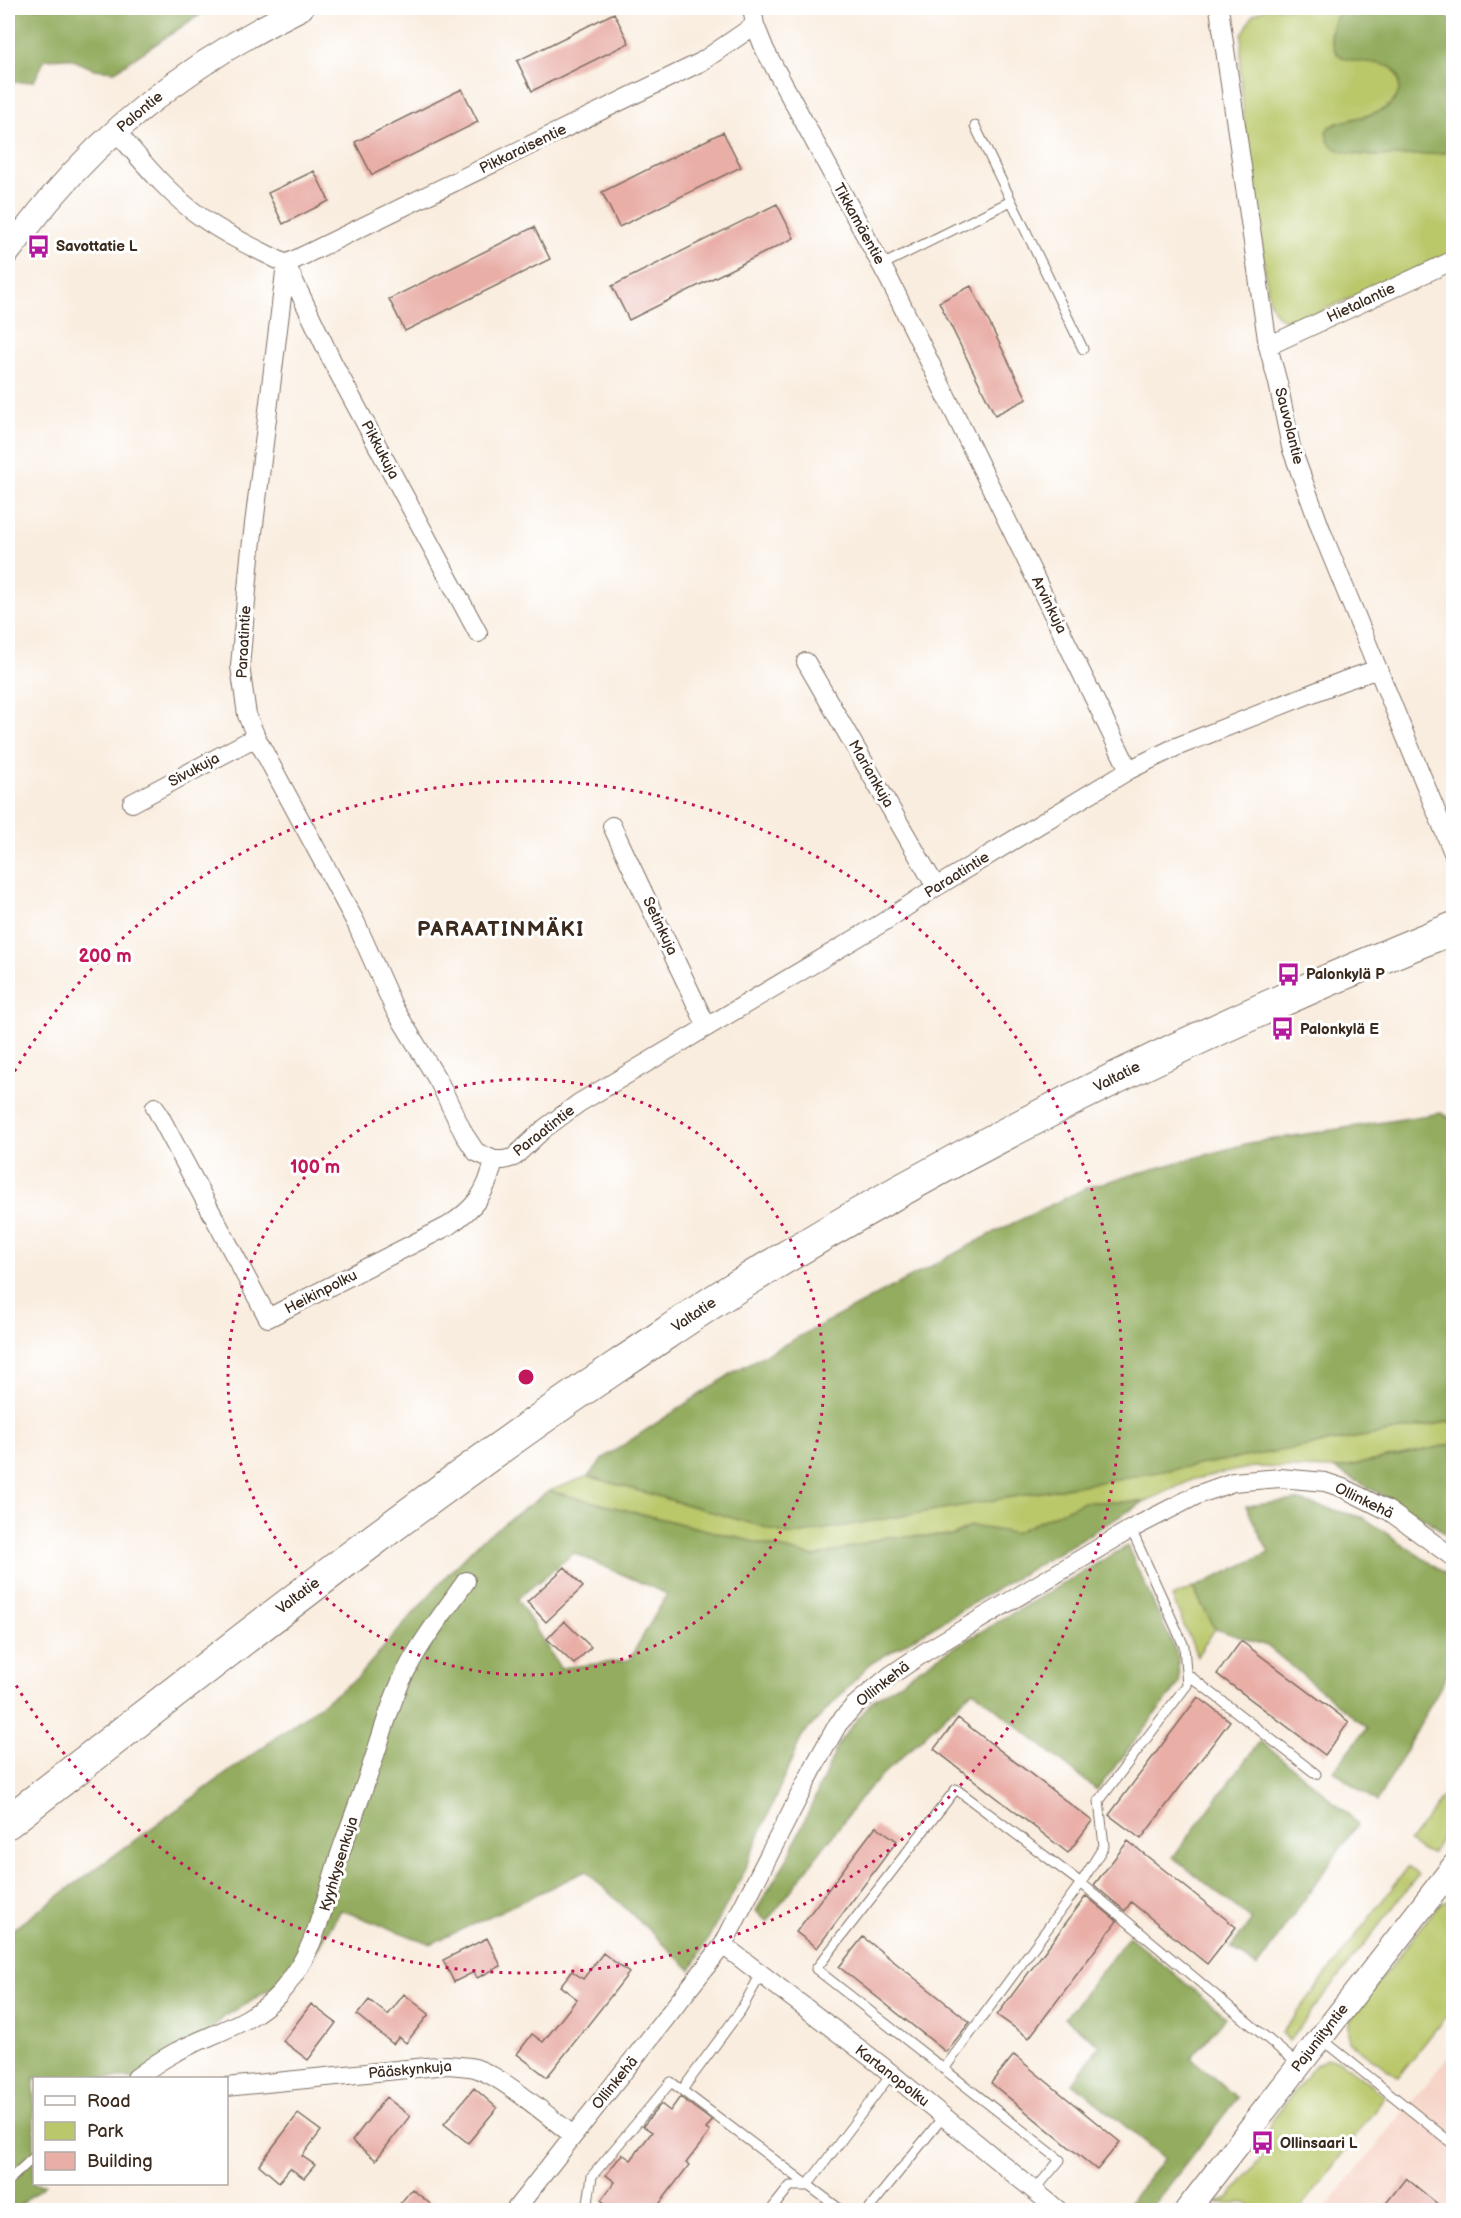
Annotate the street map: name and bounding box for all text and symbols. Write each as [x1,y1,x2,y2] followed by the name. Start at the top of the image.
[113,87,167,137] street label: Palontie
[476,120,570,178] street label: Pikkaraisentie
[829,180,889,268] street label: Tikkamäentie
[25,233,51,259] bus stop icon: Savottatie L
[56,237,138,256] place label: Savottatie L
[1324,279,1398,327] street label: Hietalantie
[1270,386,1308,467] street label: Sauvolantie
[357,417,403,483] street label: Pikkukuja
[1027,573,1071,637] street label: Arvinkuja
[233,605,255,679] street label: Paraatintie
[844,737,898,811] street label: Mariankuja
[165,749,223,791] street label: Sivukuja
[921,848,993,902] street label: Paraatintie
[638,894,682,958] street label: Setinkuja
[417,916,585,942] district label: PARAATINMÄKI
[78,946,132,967] text: 200 m
[1275,961,1301,987] bus stop icon: Palonkylä P
[1306,965,1385,984] place label: Palonkylä P
[1269,1016,1295,1042] bus stop icon: Palonkylä E
[1300,1020,1379,1039] place label: Palonkylä E
[1091,1057,1143,1097] street label: Valtatie
[509,1101,579,1161] street label: Paraatintie
[290,1157,340,1178] text: 100 m
[282,1266,360,1318] street label: Heikinpolku
[668,1293,720,1337] street label: Valtatie
[516,1367,536,1387] centre of rings
[1332,1479,1396,1523] street label: Ollinkehä
[272,1573,324,1619] street label: Valtatie
[852,1657,914,1711] street label: Ollinkehä
[316,1814,362,1914] street label: Kyyhkysenkuja
[1287,2000,1353,2076] street label: Pajuniityntie
[851,2041,933,2111] street label: Kartanopolku
[588,2053,642,2113] street label: Ollinkehä
[367,2057,453,2083] street label: Pääskynkuja
[33,2077,228,2185] legend
[87,2091,131,2112] text: Road
[87,2121,123,2142] text: Park
[1249,2130,1275,2156] bus stop icon: Ollinsaari L
[1280,2134,1358,2153] place label: Ollinsaari L
[87,2151,153,2172] text: Building

